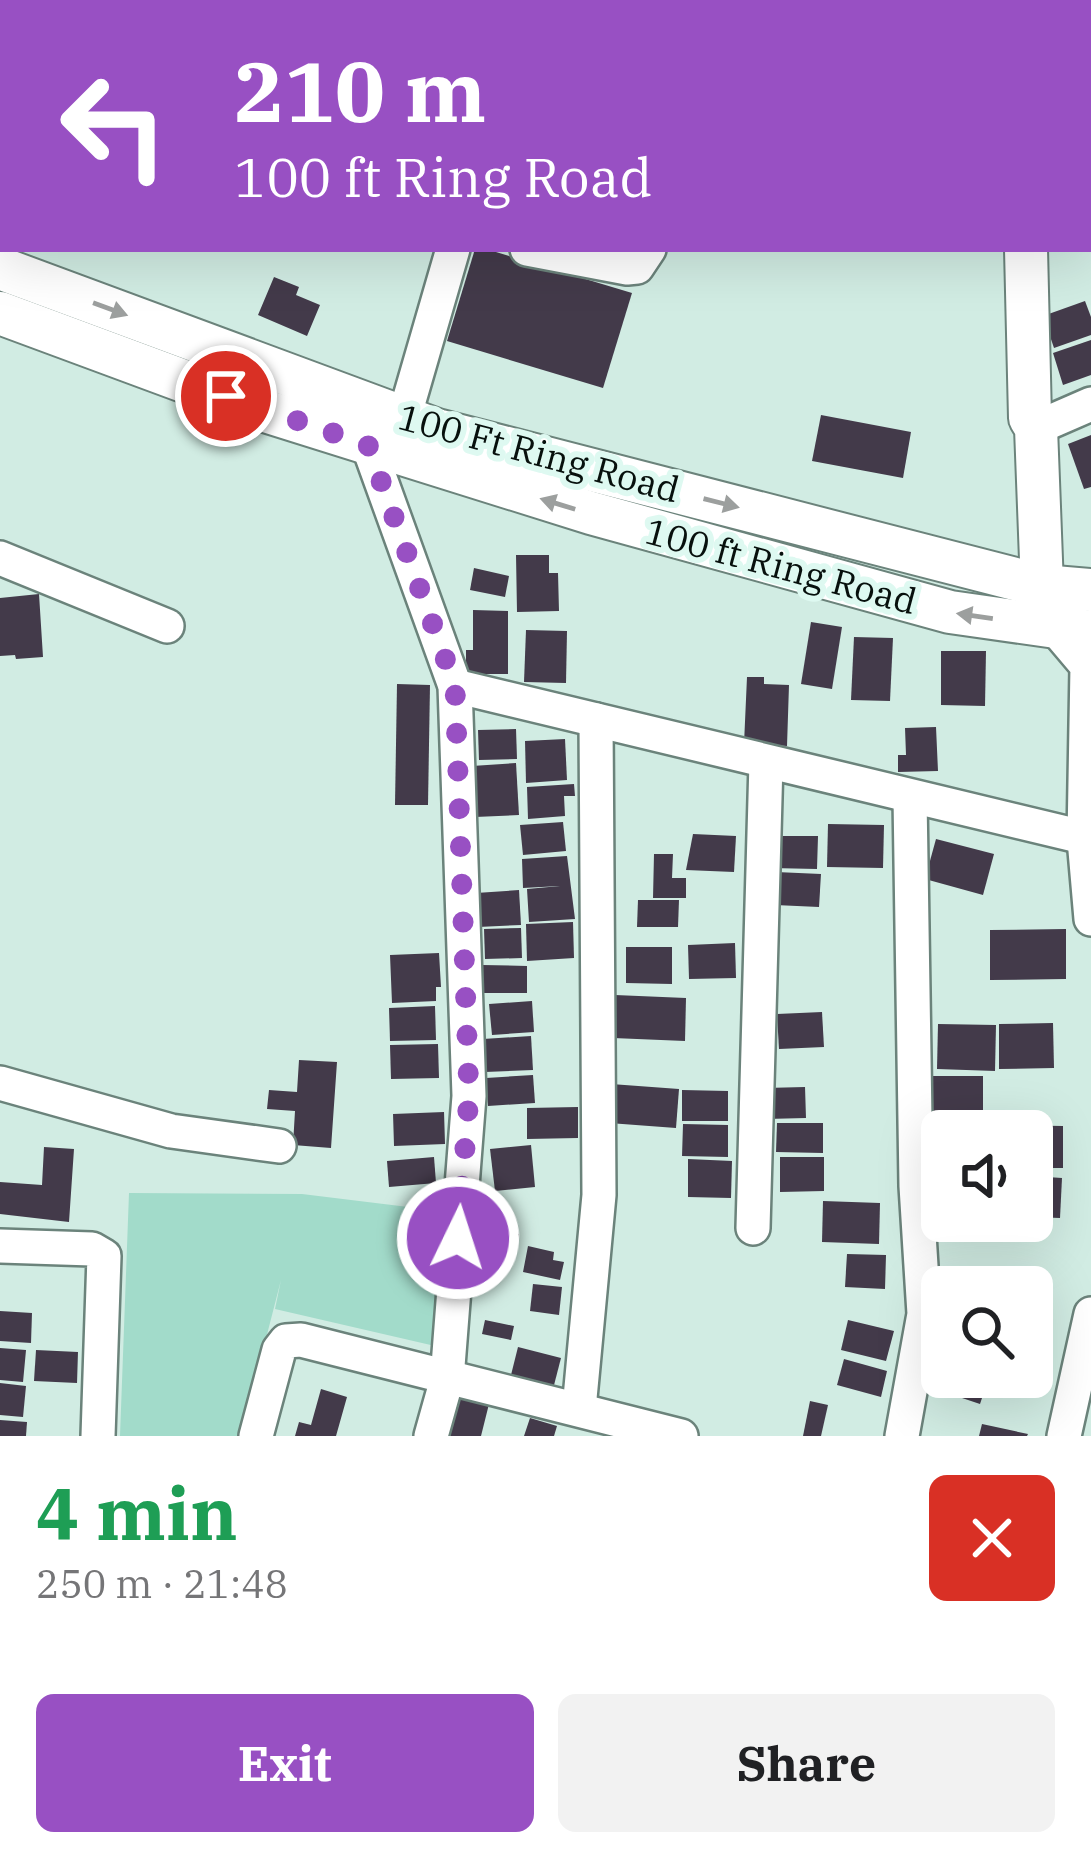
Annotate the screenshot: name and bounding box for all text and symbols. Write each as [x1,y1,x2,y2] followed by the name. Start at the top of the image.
[234,36,486,145] text: 210 m
[36,48,192,204] icon: left
[234,142,652,212] text: 100 ft Ring Road
[92,300,128,319] one-way arrow
[175,345,277,447] pin
[193,363,259,429] icon: arrive
[394,392,685,513] street label: 100 Ft Ring Road
[539,494,576,512] one-way arrow
[702,494,739,513] one-way arrow
[640,507,922,624] street label: 100 ft Ring Road
[956,606,993,625] one-way arrow
[921,1110,1053,1398] map controls
[921,1110,1053,1242] button: sound
[395,1175,521,1301] position arrow
[921,1266,1053,1398] button: search
[36,1466,238,1560] text: 4 min
[929,1475,1055,1601] button: close
[36,1558,288,1609] text: 250 m · 21:48
[36,1694,534,1832] button: Exit
[558,1694,1055,1832] button: Share

